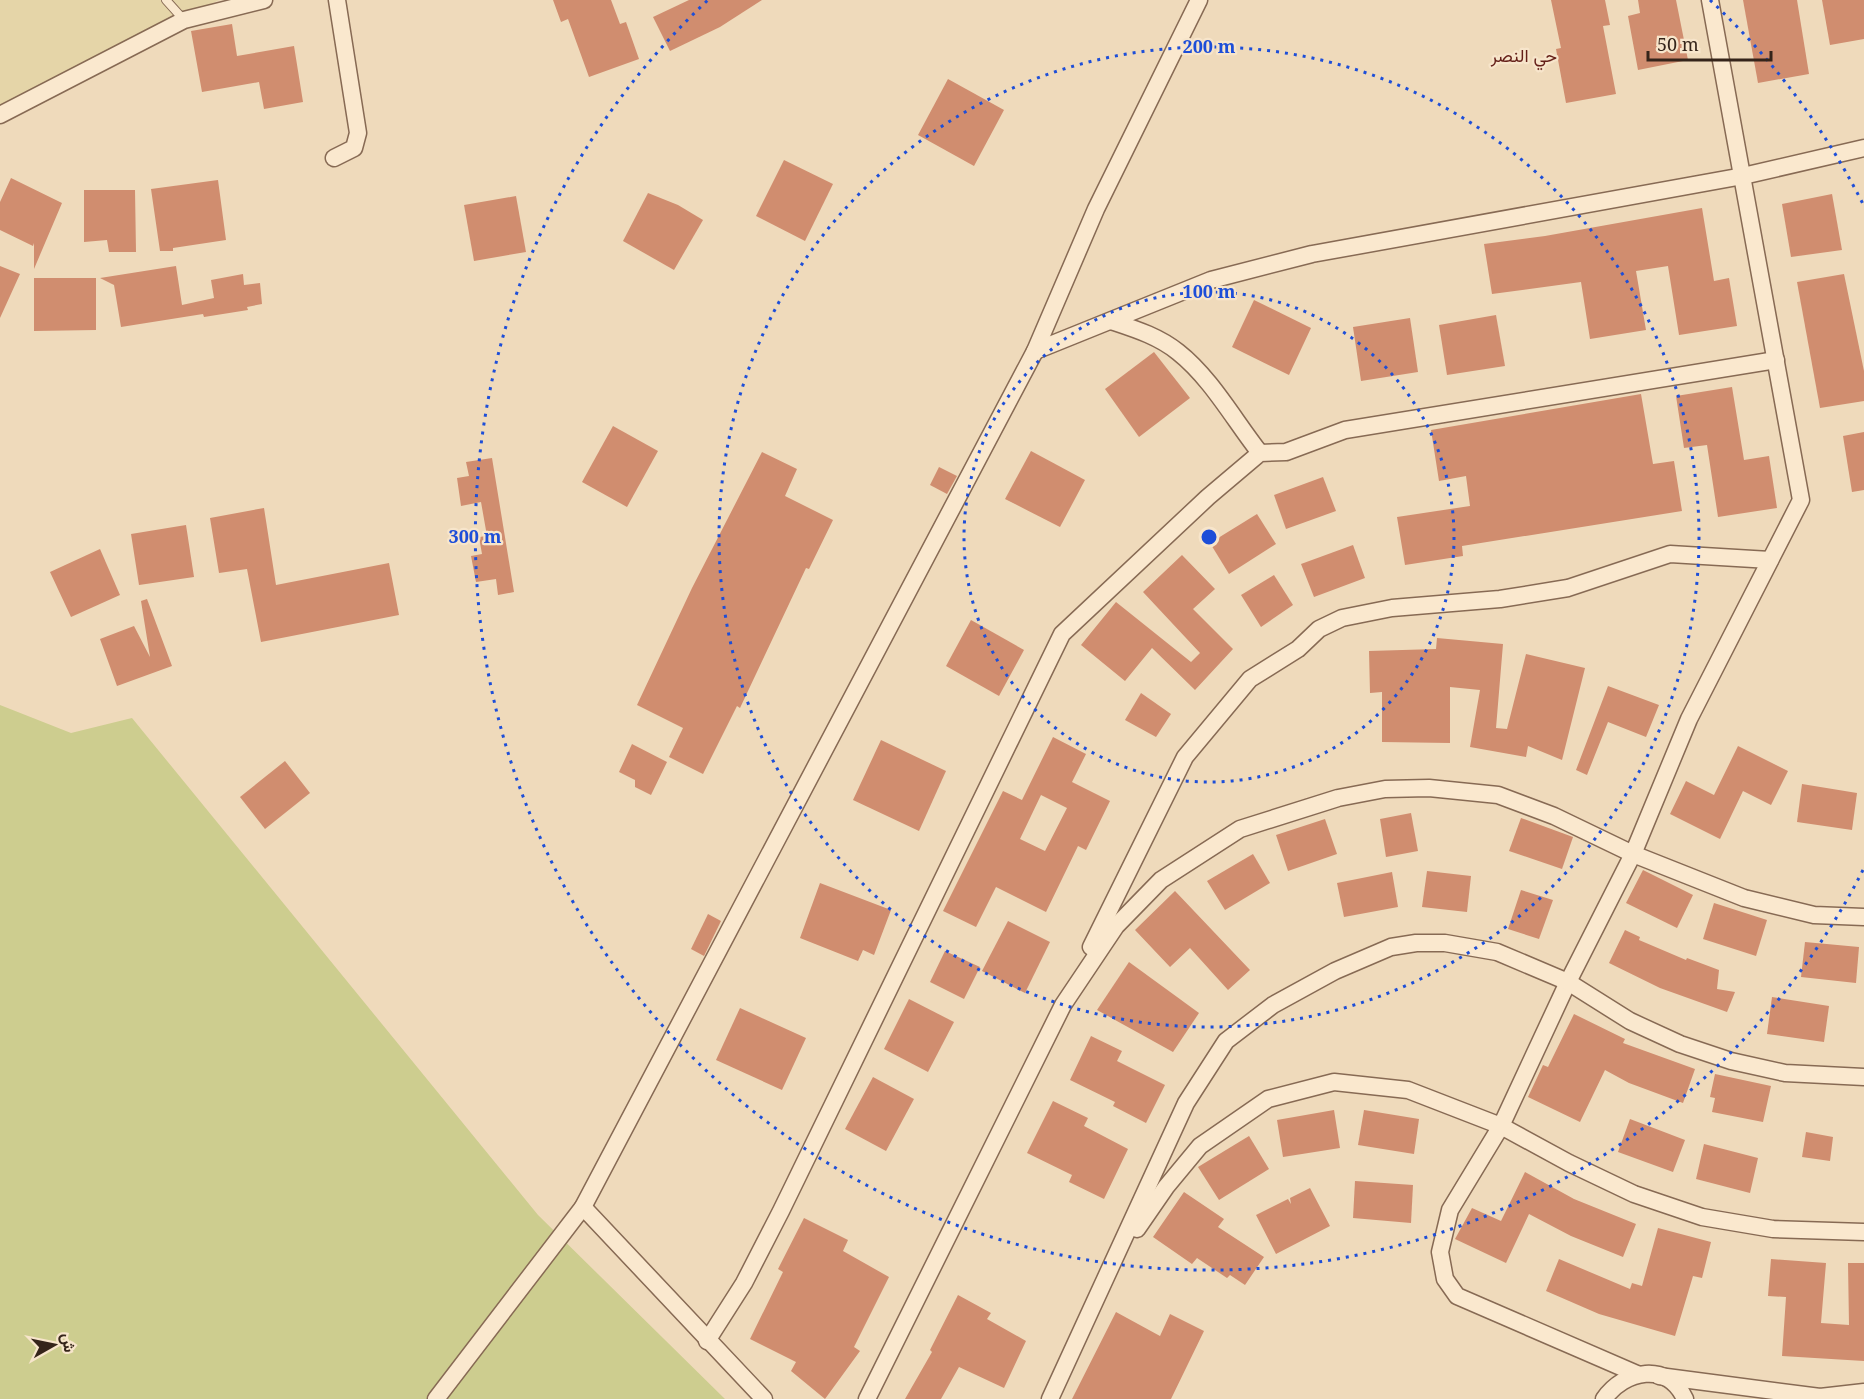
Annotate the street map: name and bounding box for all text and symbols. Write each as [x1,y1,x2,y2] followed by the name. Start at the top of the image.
[1648,24,1771,62] scale bar
[1657,32,1699,56] text: 50 m
[1183,34,1236,58] text: 200 m
[1490,43,1557,71] district label: حي النصر
[1183,279,1236,303] text: 100 m
[449,524,502,548] text: 300 m
[1199,527,1219,547] centre of rings
[24,1315,84,1375] north arrow
[56,1331,81,1354] text: ش

